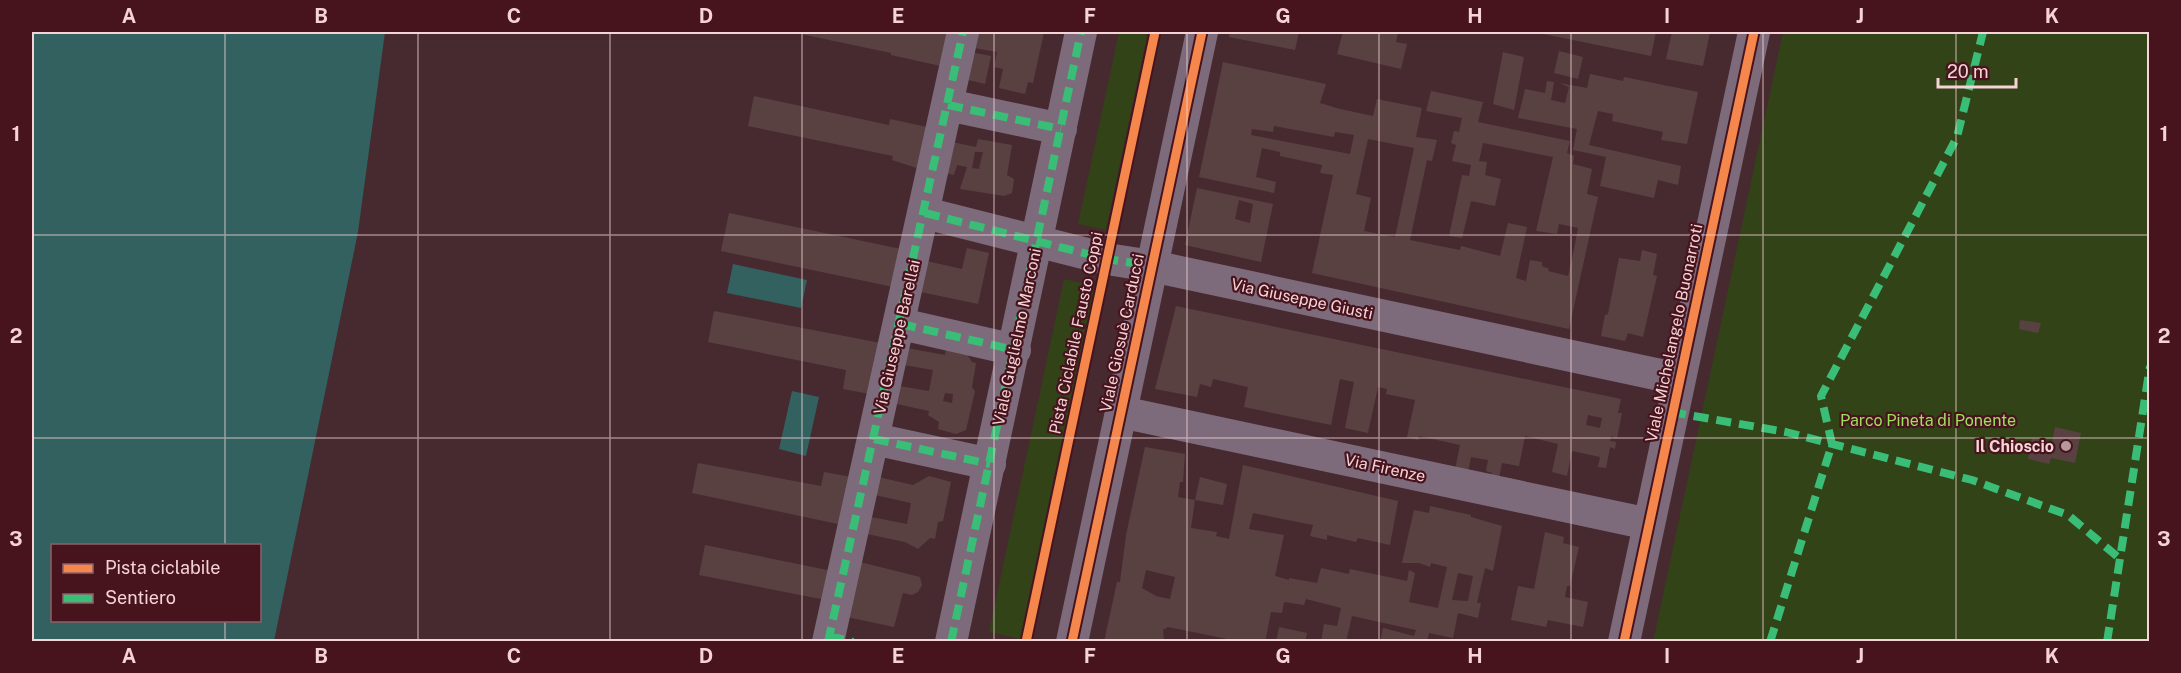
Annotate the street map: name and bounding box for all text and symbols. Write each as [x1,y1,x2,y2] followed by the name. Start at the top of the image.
[122,4,136,28] text: A
[314,4,328,28] text: B
[507,4,521,28] text: C
[699,4,713,28] text: D
[892,4,904,28] text: E
[1084,4,1096,28] text: F
[1275,4,1291,28] text: G
[1467,4,1483,28] text: H
[1664,4,1670,28] text: I
[1856,4,1864,28] text: J
[2045,4,2059,28] text: K
[1938,51,2016,89] scale bar
[1947,61,1989,82] text: 20 m
[12,122,20,146] text: 1
[2160,122,2168,146] text: 1
[1642,222,1706,444] street label: Viale Michelangelo Buonarroti
[1045,230,1107,436] street label: Pista Ciclabile Fausto Coppi
[989,246,1045,428] street label: Viale Guglielmo Marconi
[1096,252,1148,414] street label: Viale Giosuè Carducci
[870,258,924,416] street label: Via Giuseppe Barellai
[1229,275,1375,323] street label: Via Giuseppe Giusti
[10,324,22,348] text: 2
[2158,324,2170,348] text: 2
[1840,411,2016,430] park label: Parco Pineta di Ponente
[1975,437,2054,456] place label: Il Chioscio
[2059,439,2073,453] marker: Il Chioscio
[1343,450,1427,486] street label: Via Firenze
[9,527,23,551] text: 3
[2157,527,2171,551] text: 3
[51,544,261,622] legend
[105,557,220,578] text: Pista ciclabile
[105,587,176,608] text: Sentiero
[122,644,136,668] text: A
[314,644,328,668] text: B
[507,644,521,668] text: C
[699,644,713,668] text: D
[892,644,904,668] text: E
[1084,644,1096,668] text: F
[1275,644,1291,668] text: G
[1467,644,1483,668] text: H
[1664,644,1670,668] text: I
[1856,644,1864,668] text: J
[2045,644,2059,668] text: K

